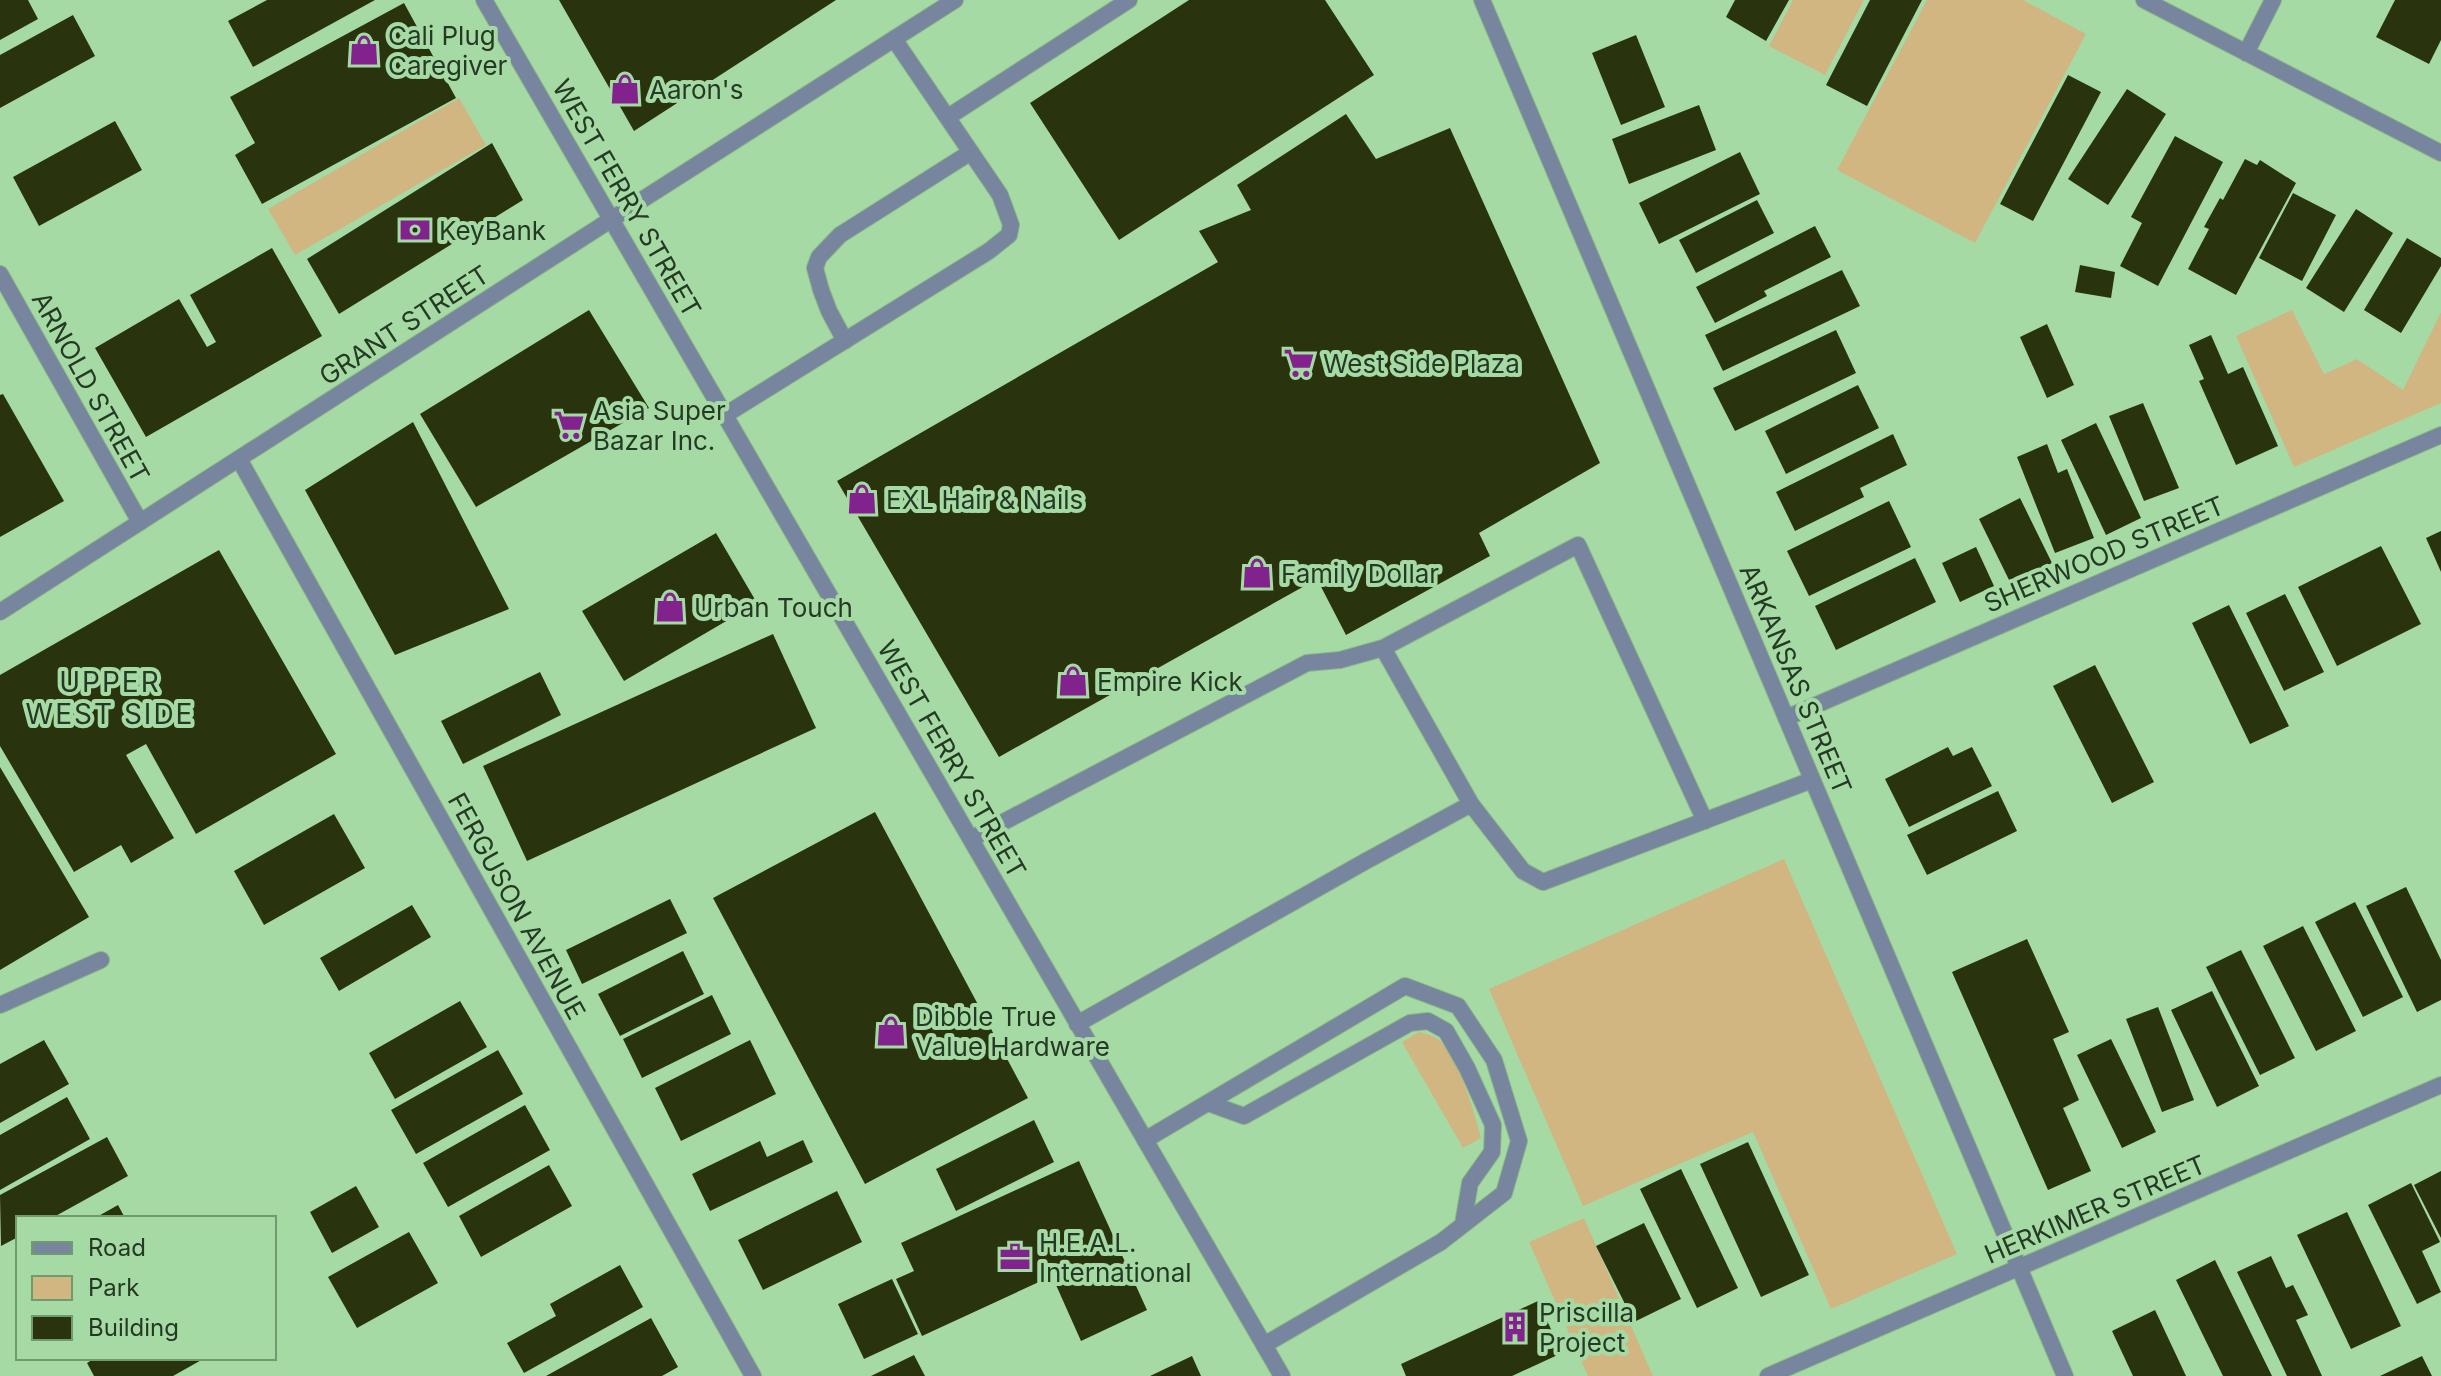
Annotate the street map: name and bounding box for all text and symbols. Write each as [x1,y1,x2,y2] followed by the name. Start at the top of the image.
[388,20,508,81] place label: Cali Plug Caregiver
[347,33,381,67] shop icon: Cali Plug Caregiver
[608,72,642,106] shop icon: Aaron's
[546,74,708,322] street label: WEST FERRY STREET
[649,74,743,105] place label: Aaron's
[398,213,432,247] bank icon: KeyBank
[439,215,546,246] place label: KeyBank
[313,259,495,391] street label: GRANT STREET
[26,286,156,488] street label: ARNOLD STREET
[1282,346,1316,380] supermarket icon: West Side Plaza
[1323,348,1520,379] place label: West Side Plaza
[593,395,726,456] place label: Asia Super Bazar Inc.
[552,408,586,442] supermarket icon: Asia Super Bazar Inc.
[845,482,879,516] shop icon: EXL Hair & Nails
[886,484,1083,515] place label: EXL Hair & Nails
[1979,489,2229,619] street label: SHERWOOD STREET
[1240,556,1274,590] shop icon: Family Dollar
[1281,558,1439,589] place label: Family Dollar
[1734,559,1858,799] street label: ARKANSAS STREET
[653,590,687,624] shop icon: Urban Touch
[694,592,853,623] place label: Urban Touch
[871,635,1033,883] street label: WEST FERRY STREET
[1056,664,1090,698] shop icon: Empire Kick
[26,665,194,731] district label: UPPER WEST SIDE
[1097,666,1243,697] place label: Empire Kick
[442,787,592,1025] street label: FERGUSON AVENUE
[915,1001,1110,1062] place label: Dibble True Value Hardware
[874,1014,908,1048] shop icon: Dibble True Value Hardware
[1980,1148,2210,1270] street label: HERKIMER STREET
[16,1216,276,1360] legend
[1039,1227,1192,1288] place label: H.E.A.L. International
[88,1233,146,1262] text: Road
[998,1240,1032,1274] office icon: H.E.A.L. International
[88,1273,139,1302] text: Park
[1539,1297,1634,1358] place label: Priscilla Project
[1498,1310,1532,1344] building icon: Priscilla Project
[88,1313,179,1342] text: Building

